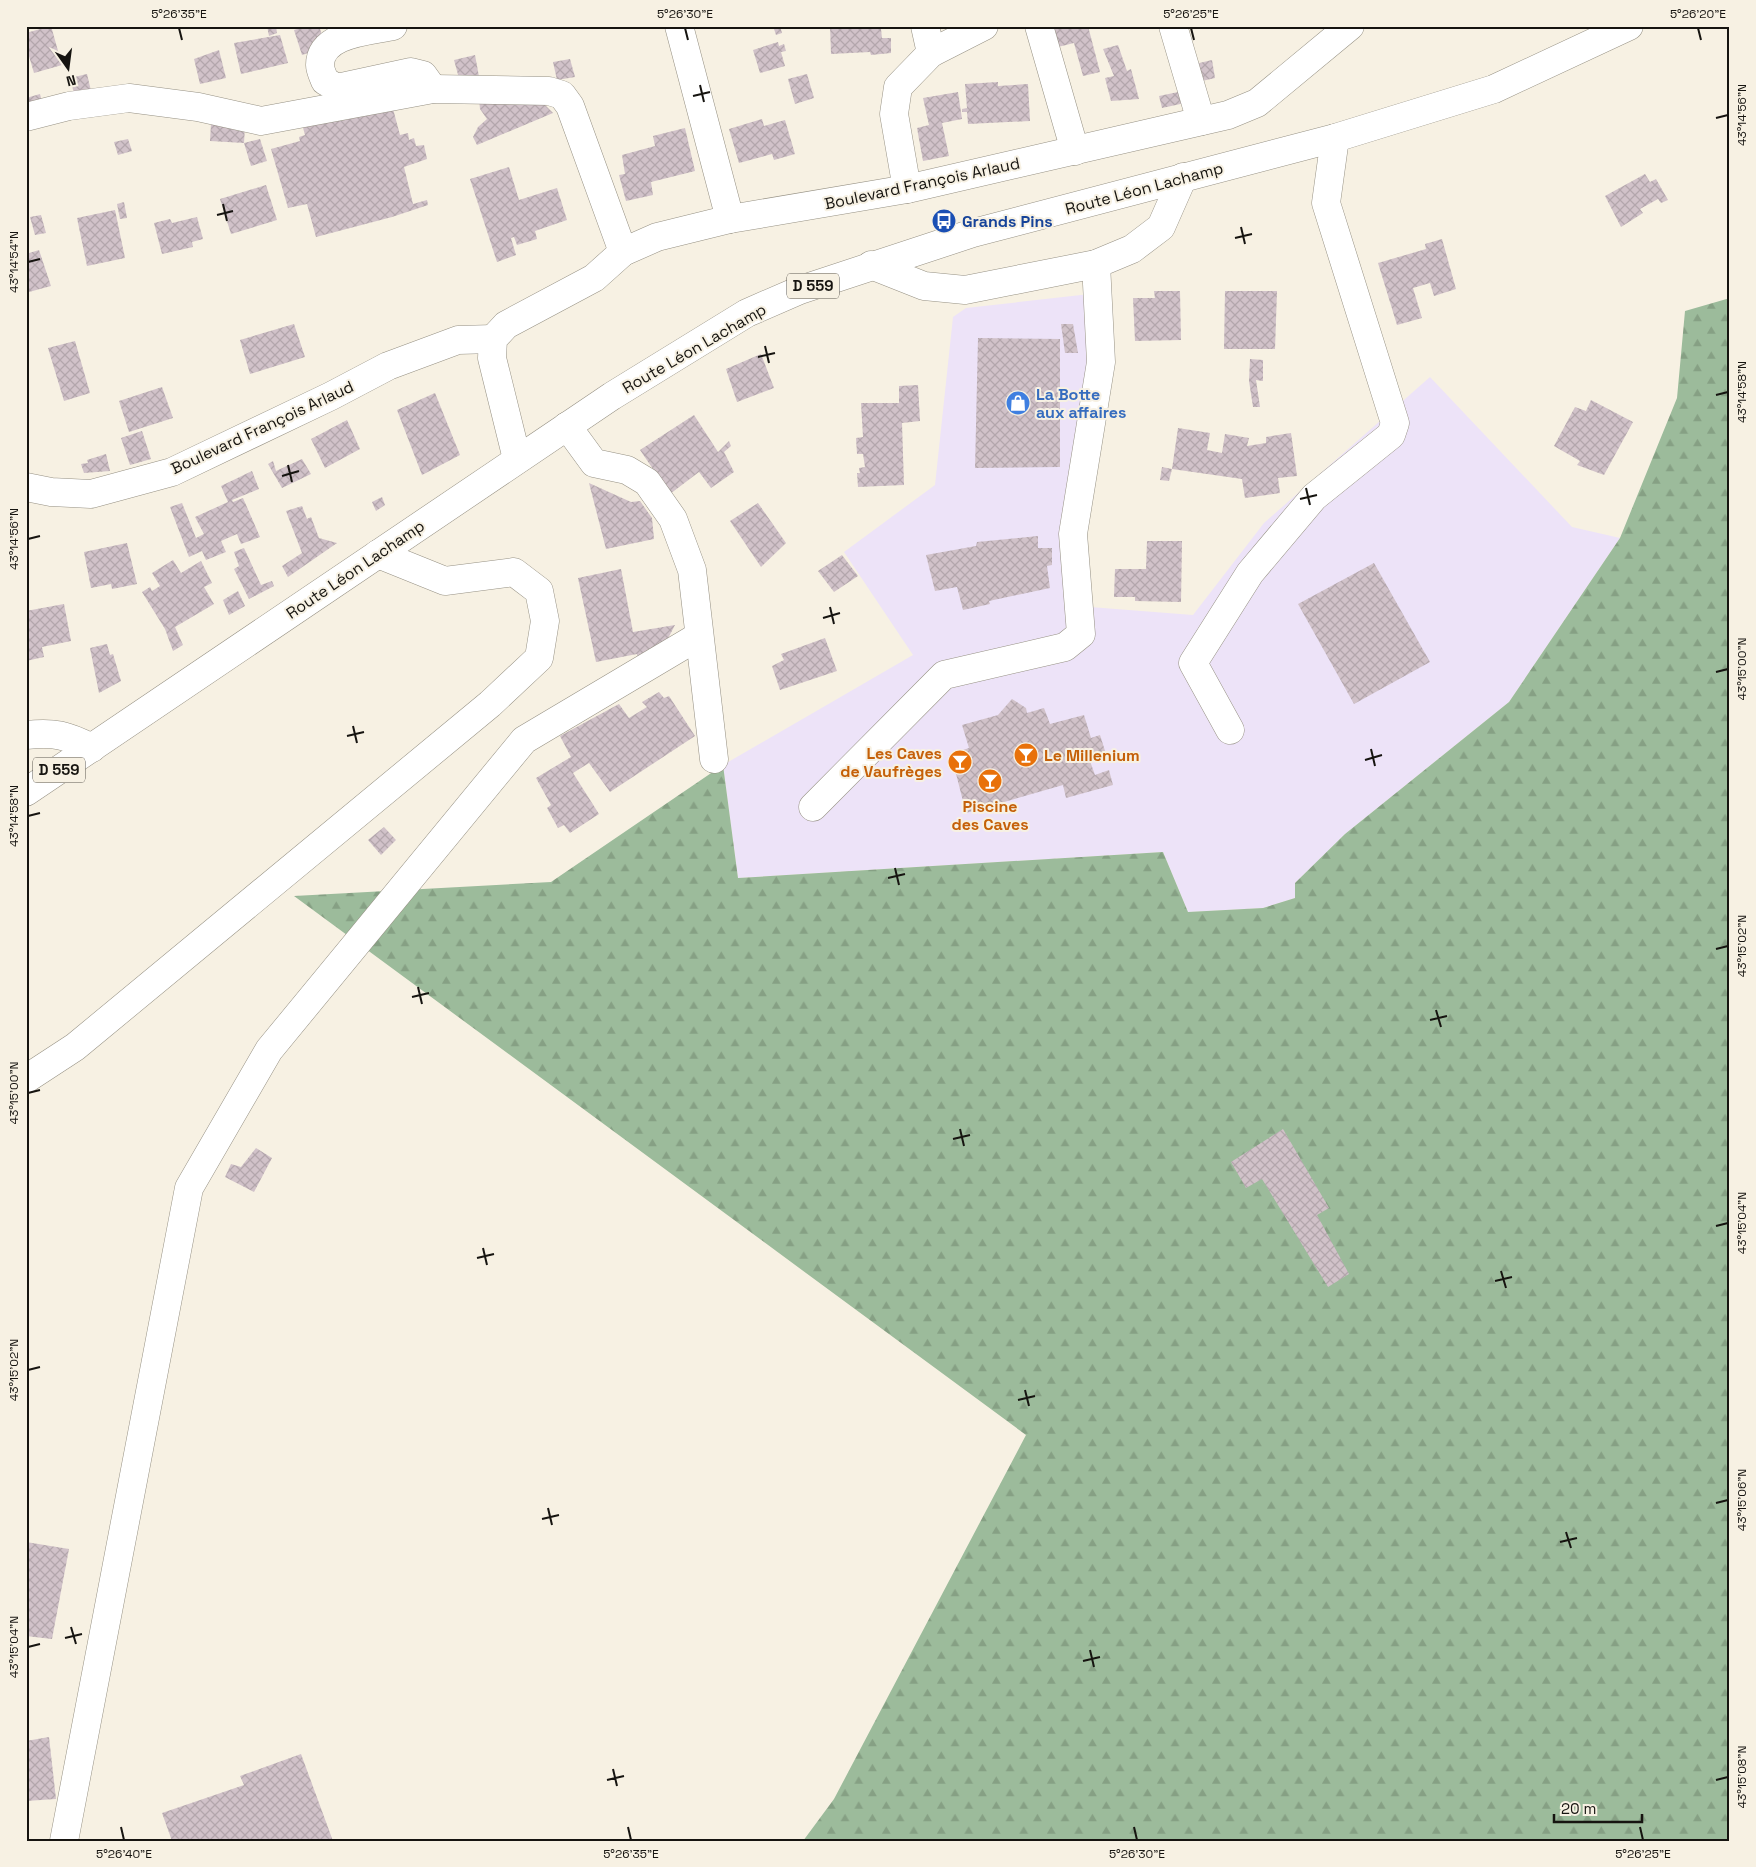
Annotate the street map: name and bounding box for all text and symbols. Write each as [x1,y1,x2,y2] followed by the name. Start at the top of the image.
[151,6,207,22] text: 5°26'35"E
[657,6,713,22] text: 5°26'30"E
[1163,6,1219,22] text: 5°26'25"E
[1670,6,1726,22] text: 5°26'20"E
[42,42,92,92] north arrow
[64,71,78,90] text: N
[1734,84,1750,146] text: 43°14'56"N
[822,152,1022,214] street label: Boulevard François Arlaud
[1063,157,1225,220] street label: Route Léon Lachamp
[931,208,957,234] bus stop icon: Grands Pins
[962,211,1053,232] place label: Grands Pins
[6,231,22,293] text: 43°14'54"N
[787,274,839,298] road number: D 559
[619,299,770,398] street label: Route Léon Lachamp
[1734,361,1750,423] text: 43°14'58"N
[167,376,357,479] street label: Boulevard François Arlaud
[1036,384,1126,423] place label: La Botte aux affaires
[1005,390,1031,416] shop icon: La Botte aux affaires
[6,508,22,570] text: 43°14'56"N
[282,515,429,624] street label: Route Léon Lachamp
[1734,638,1750,701] text: 43°15'00"N
[1013,742,1039,768] bar icon: Le Millenium
[840,743,942,782] place label: Les Caves de Vaufrèges
[1044,745,1140,766] place label: Le Millenium
[947,749,973,775] bar icon: Les Caves de Vaufrèges
[33,758,85,782] road number: D 559
[977,768,1003,794] bar icon: Piscine des Caves
[6,785,22,847] text: 43°14'58"N
[951,796,1029,835] place label: Piscine des Caves
[1734,915,1750,977] text: 43°15'02"N
[6,1062,22,1125] text: 43°15'00"N
[1734,1192,1750,1254] text: 43°15'04"N
[6,1339,22,1401] text: 43°15'02"N
[1734,1469,1750,1531] text: 43°15'06"N
[6,1616,22,1678] text: 43°15'04"N
[1734,1746,1750,1808] text: 43°15'08"N
[1554,1792,1641,1824] scale bar
[1561,1799,1596,1818] text: 20 m
[96,1846,152,1862] text: 5°26'40"E
[603,1846,659,1862] text: 5°26'35"E
[1109,1846,1165,1862] text: 5°26'30"E
[1615,1846,1671,1862] text: 5°26'25"E

